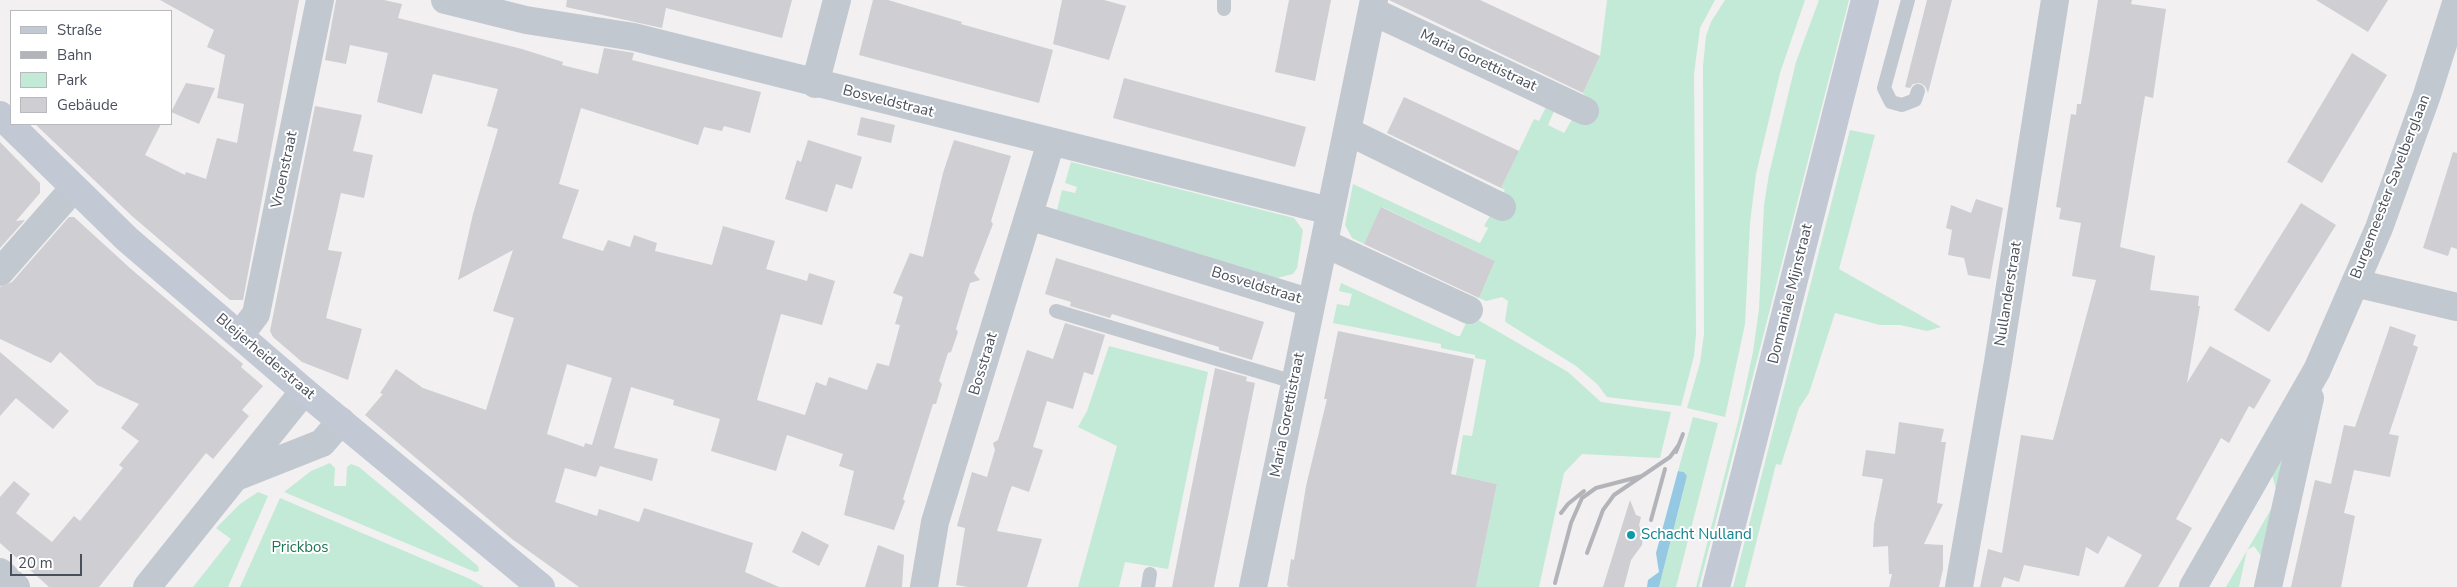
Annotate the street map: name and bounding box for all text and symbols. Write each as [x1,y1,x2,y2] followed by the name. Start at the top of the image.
[10,10,172,125] legend
[57,20,102,40] text: Straße
[1417,26,1539,96] street label: Maria Gorettistraat
[57,45,92,65] text: Bahn
[57,70,87,90] text: Park
[841,82,935,122] street label: Bosveldstraat
[2348,92,2434,282] street label: Burgemeester Savelberglaan
[57,95,118,115] text: Gebäude
[268,130,302,210] street label: Vroenstraat
[1765,222,1817,366] street label: Domaniale Mijnstraat
[1992,240,2026,348] street label: Nullanderstraat
[1209,264,1303,308] street label: Bosveldstraat
[212,310,318,404] street label: Bleijerheiderstraat
[966,331,1002,397] street label: Bosstraat
[1267,351,1309,479] street label: Maria Gorettistraat
[1641,526,1752,544] place label: Schacht Nulland
[1625,529,1637,541] marker: Schacht Nulland
[272,539,328,557] park label: Prickbos
[12,544,85,576] scale bar
[18,553,53,573] text: 20 m

